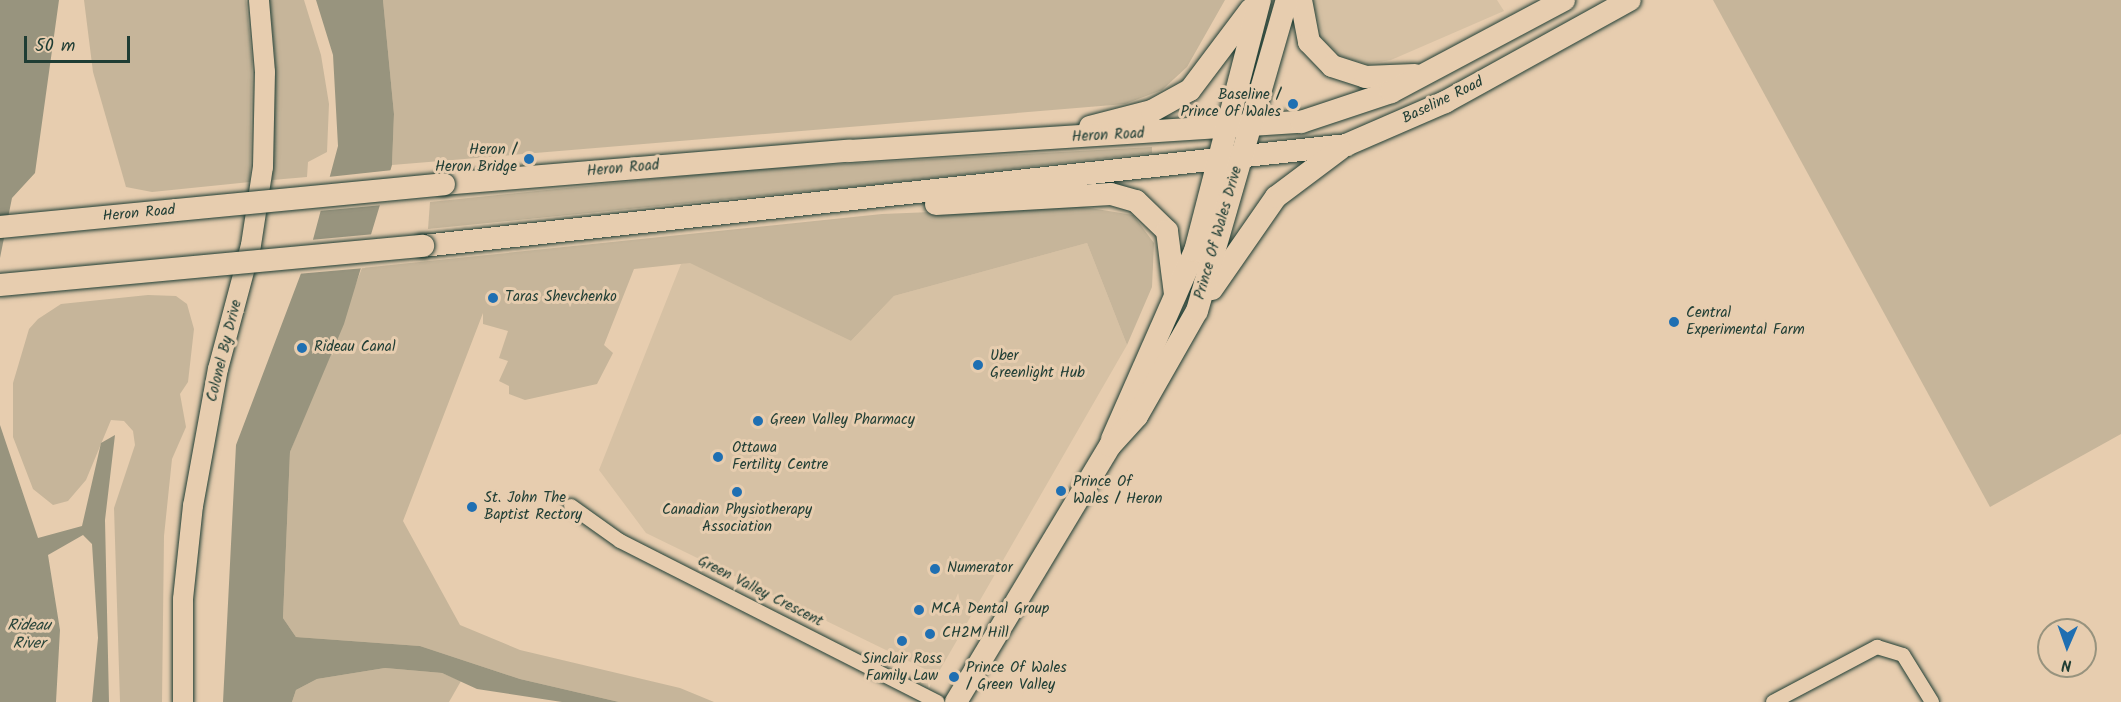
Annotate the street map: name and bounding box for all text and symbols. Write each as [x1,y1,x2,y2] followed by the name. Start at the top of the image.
[27,24,134,62] scale bar
[35,32,75,61] text: 50 m
[1400,74,1486,128] street label: Baseline Road
[1180,86,1281,121] place label: Baseline / Prince Of Wales
[1286,97,1300,111] marker: Baseline / Prince Of Wales
[1071,125,1145,147] street label: Heron Road
[435,141,517,176] place label: Heron / Heron Bridge
[522,152,536,166] marker: Heron / Heron Bridge
[586,157,660,181] street label: Heron Road
[1191,164,1247,302] street label: Prince Of Wales Drive
[102,202,176,226] street label: Heron Road
[505,289,617,307] place label: Taras Shevchenko
[486,291,500,305] marker: Taras Shevchenko
[204,298,246,404] street label: Colonel By Drive
[1686,304,1805,339] place label: Central Experimental Farm
[1667,315,1681,329] marker: Central Experimental Farm
[314,339,396,357] place label: Rideau Canal
[295,341,309,355] marker: Rideau Canal
[990,347,1085,382] place label: Uber Greenlight Hub
[971,358,985,372] marker: Uber Greenlight Hub
[770,412,915,430] place label: Green Valley Pharmacy
[751,414,765,428] marker: Green Valley Pharmacy
[732,439,828,474] place label: Ottawa Fertility Centre
[709,448,727,466] marker: Ottawa Fertility Centre
[1073,473,1162,508] place label: Prince Of Wales / Heron
[1054,484,1068,498] marker: Prince Of Wales / Heron
[730,485,744,499] marker: Canadian Physiotherapy Association
[484,489,582,524] place label: St. John The Baptist Rectory
[465,500,479,514] marker: St. John The Baptist Rectory
[662,501,812,536] place label: Canadian Physiotherapy Association
[694,553,826,631] street label: Green Valley Crescent
[947,560,1013,578] place label: Numerator
[928,562,942,576] marker: Numerator
[931,601,1049,619] place label: MCA Dental Group
[912,603,926,617] marker: MCA Dental Group
[7,616,51,654] water label: Rideau River
[2037,618,2097,678] north arrow
[942,625,1009,643] place label: CH2M Hill
[923,627,937,641] marker: CH2M Hill
[895,634,909,648] marker: Sinclair Ross Family Law
[862,650,942,685] place label: Sinclair Ross Family Law
[2061,652,2072,677] text: N
[966,659,1067,694] place label: Prince Of Wales / Green Valley
[947,670,961,684] marker: Prince Of Wales / Green Valley

